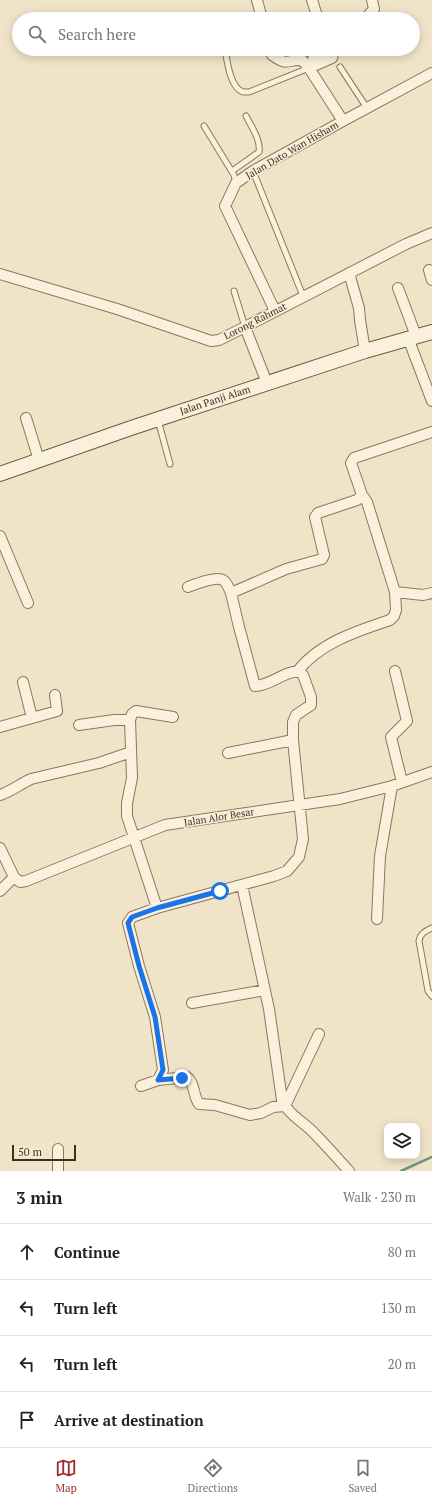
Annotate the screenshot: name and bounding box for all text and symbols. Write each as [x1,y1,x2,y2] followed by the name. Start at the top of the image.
[12,12,420,56] search box
[26,23,48,45] icon: search
[58,24,136,44] text: Search here
[243,118,341,182] street label: Jalan Dato Wan Hisham
[221,299,289,342] street label: Lorong Rahmat
[178,382,252,418] street label: Jalan Panji Alam
[183,805,255,829] street label: Jalan Alor Besar
[211,882,229,900] route start
[173,1069,191,1087] route end
[384,1123,420,1159] map controls
[384,1123,420,1159] button: layers
[12,1143,76,1162] scale bar
[18,1145,42,1159] text: 50 m
[16,1186,63,1209] text: 3 min
[343,1188,416,1206] text: Walk · 230 m
[16,1241,38,1263] icon: ahead
[54,1242,120,1262] text: Continue
[388,1243,416,1261] text: 80 m
[16,1297,38,1319] icon: left
[54,1298,118,1318] text: Turn left
[381,1299,416,1317] text: 130 m
[16,1353,38,1375] icon: left
[54,1354,118,1374] text: Turn left
[388,1355,416,1373] text: 20 m
[16,1409,38,1431] icon: arrive
[54,1410,204,1430] text: Arrive at destination
[55,1457,77,1495] tab: Map
[187,1457,238,1495] tab: Directions
[348,1457,377,1495] tab: Saved

